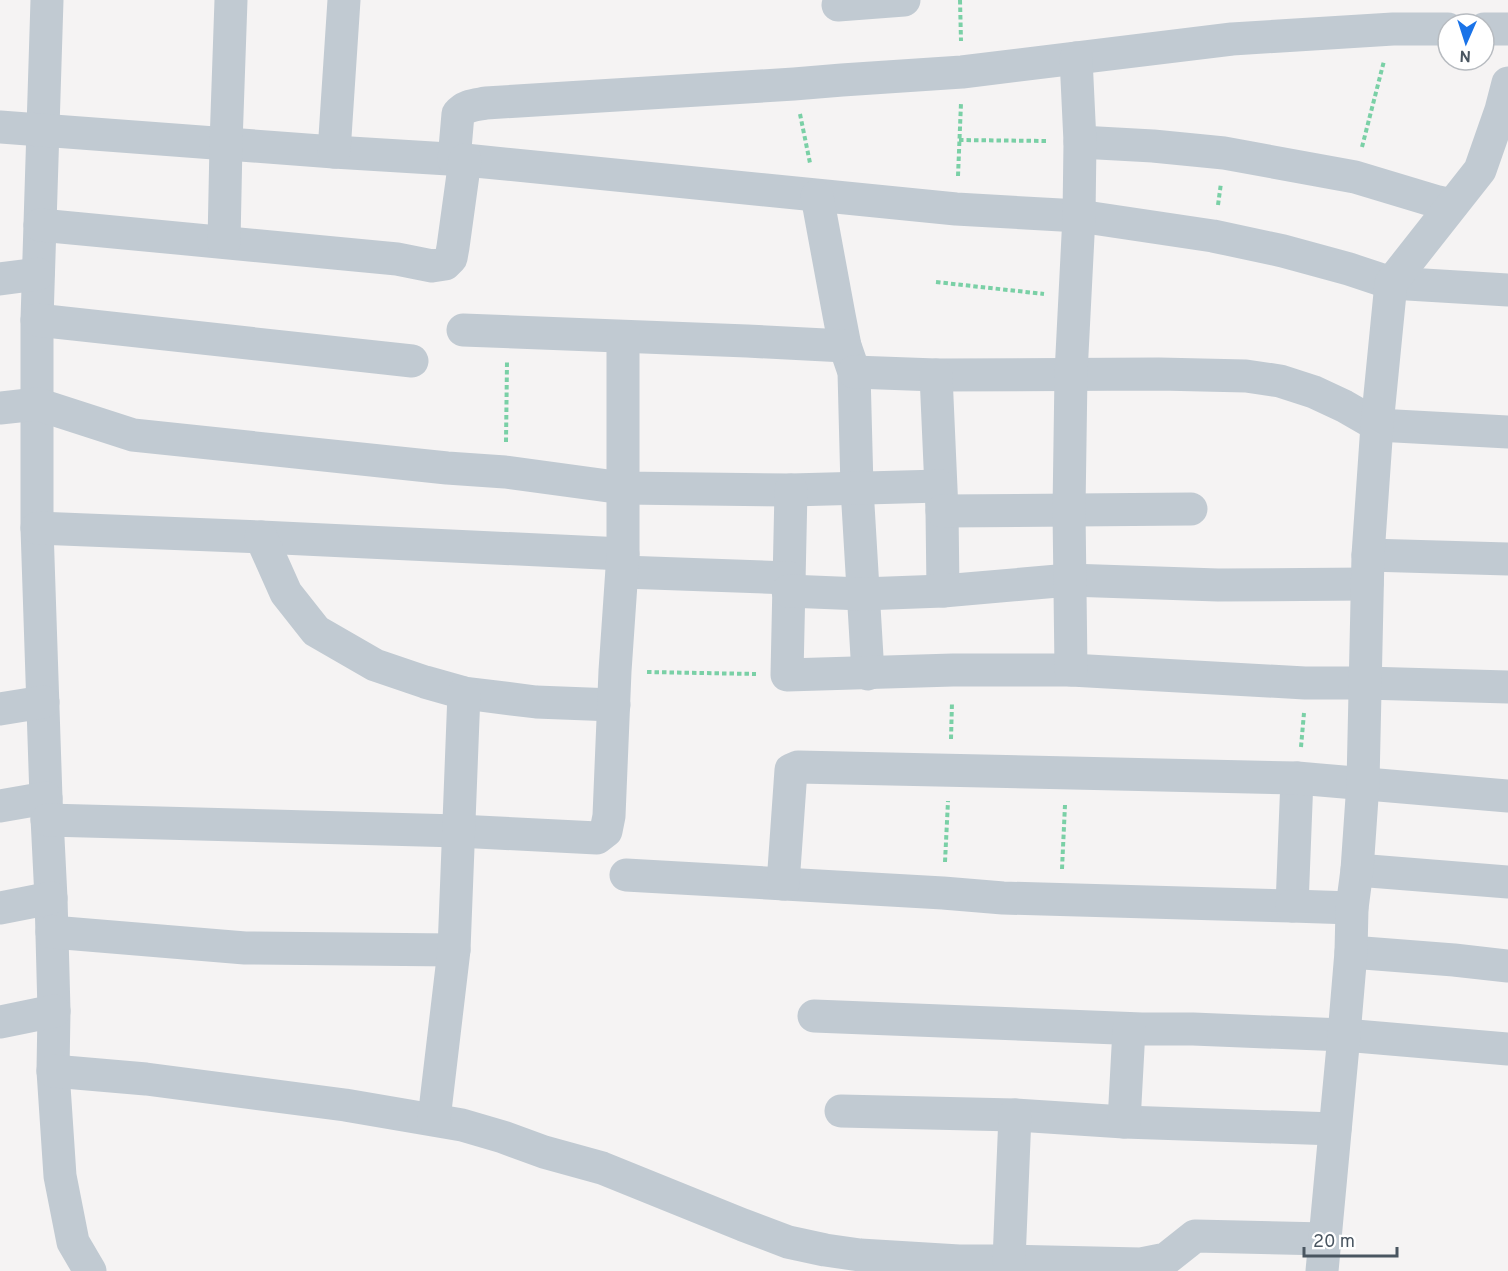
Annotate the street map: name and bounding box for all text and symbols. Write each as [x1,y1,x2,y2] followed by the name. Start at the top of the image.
[1436,12,1496,72] north arrow
[1459,45,1472,65] text: N
[1304,1220,1397,1258] scale bar
[1313,1231,1355,1254] text: 20 m

